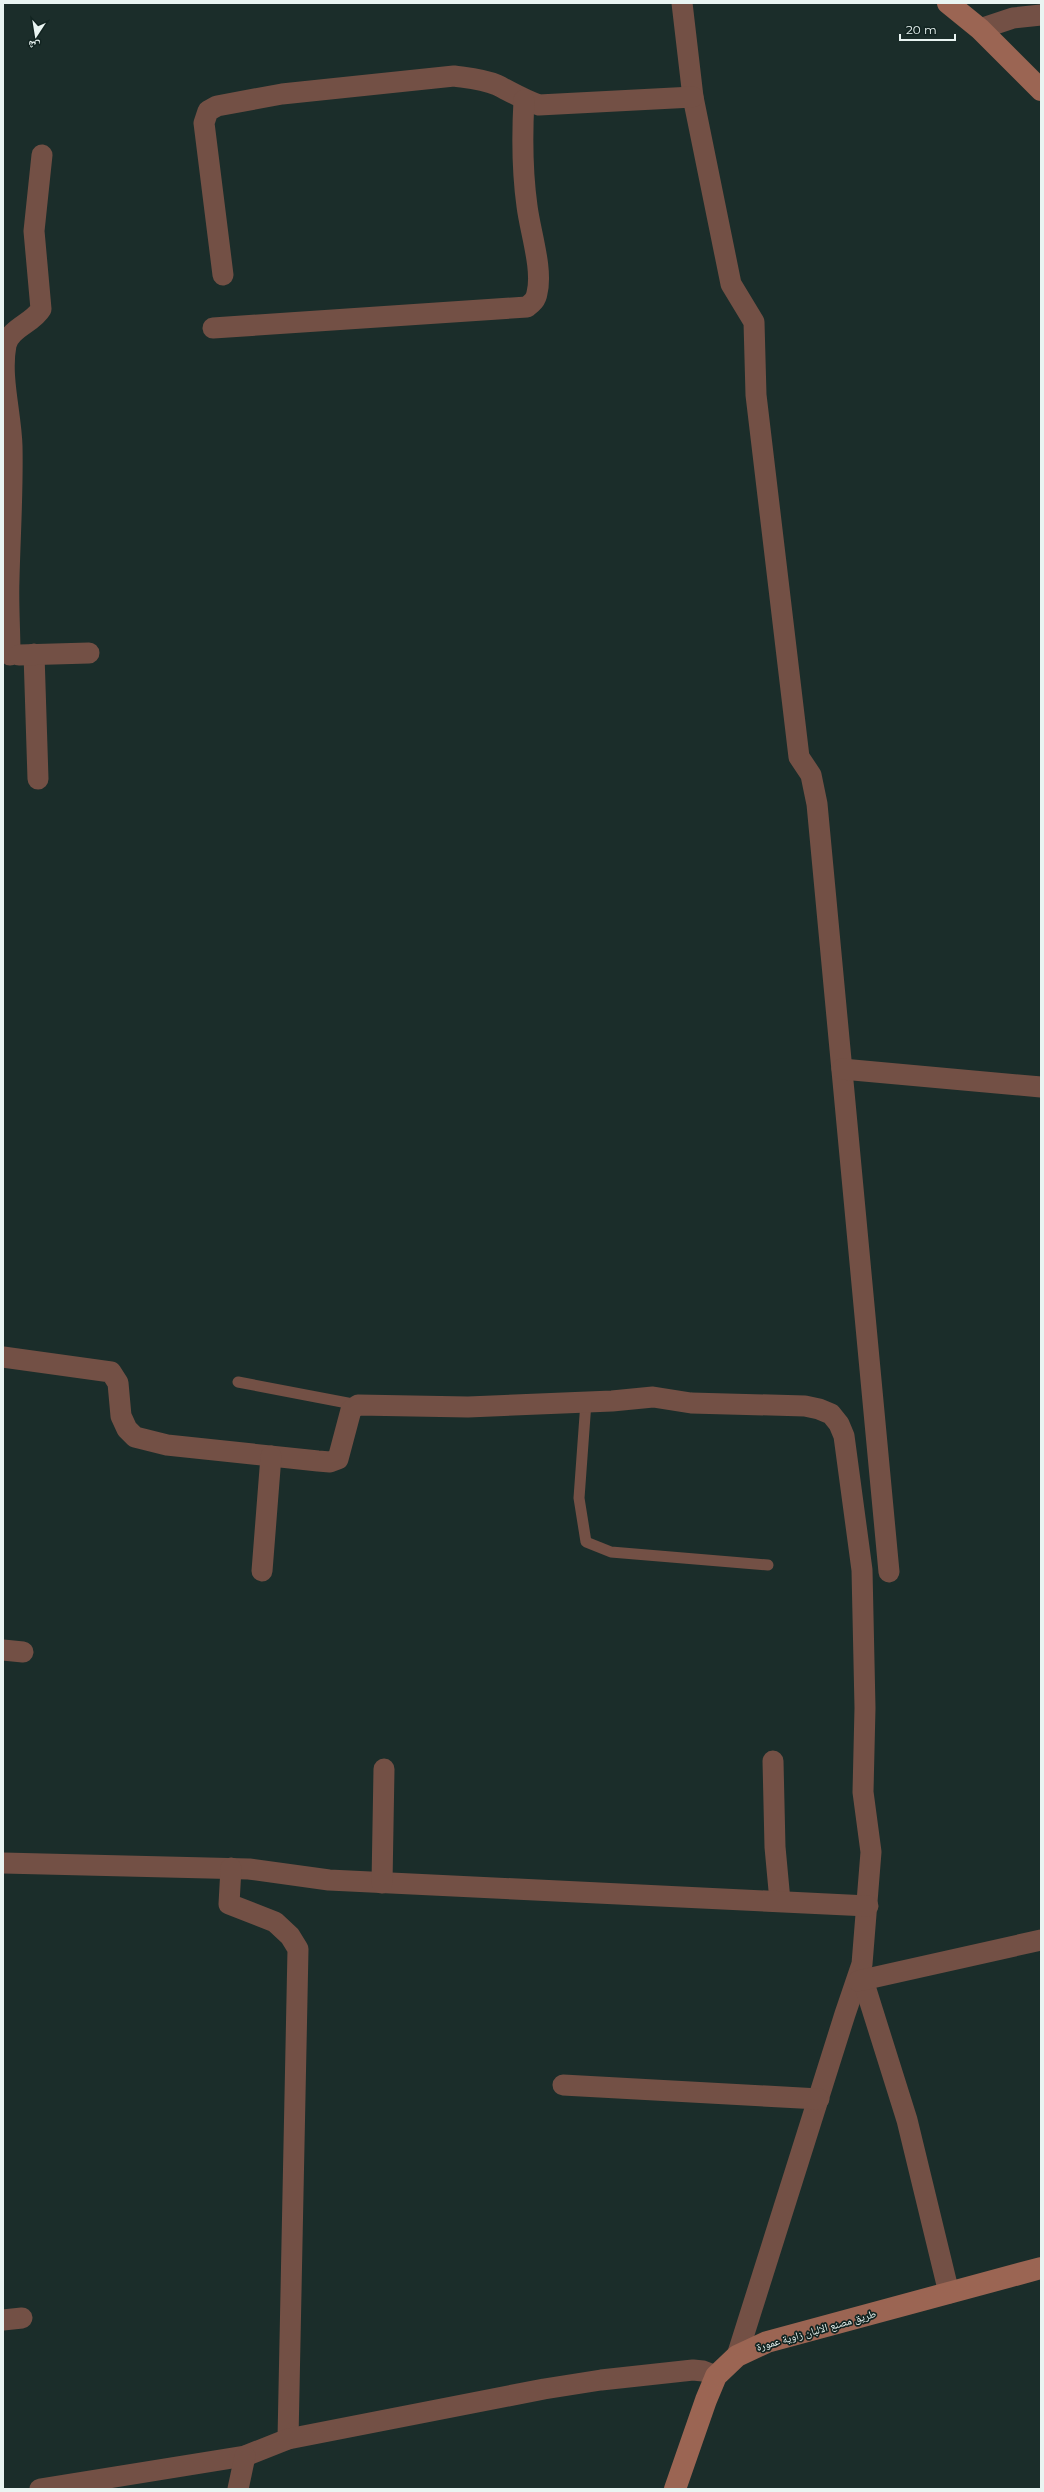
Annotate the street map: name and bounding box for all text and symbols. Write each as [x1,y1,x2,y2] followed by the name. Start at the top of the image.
[16,16,56,56] north arrow
[900,16,955,42] scale bar
[906,22,937,37] text: 20 m
[26,37,41,54] text: ش
[755,2306,877,2354] street label: طريق مصنع الالبان زاوية عمورة

